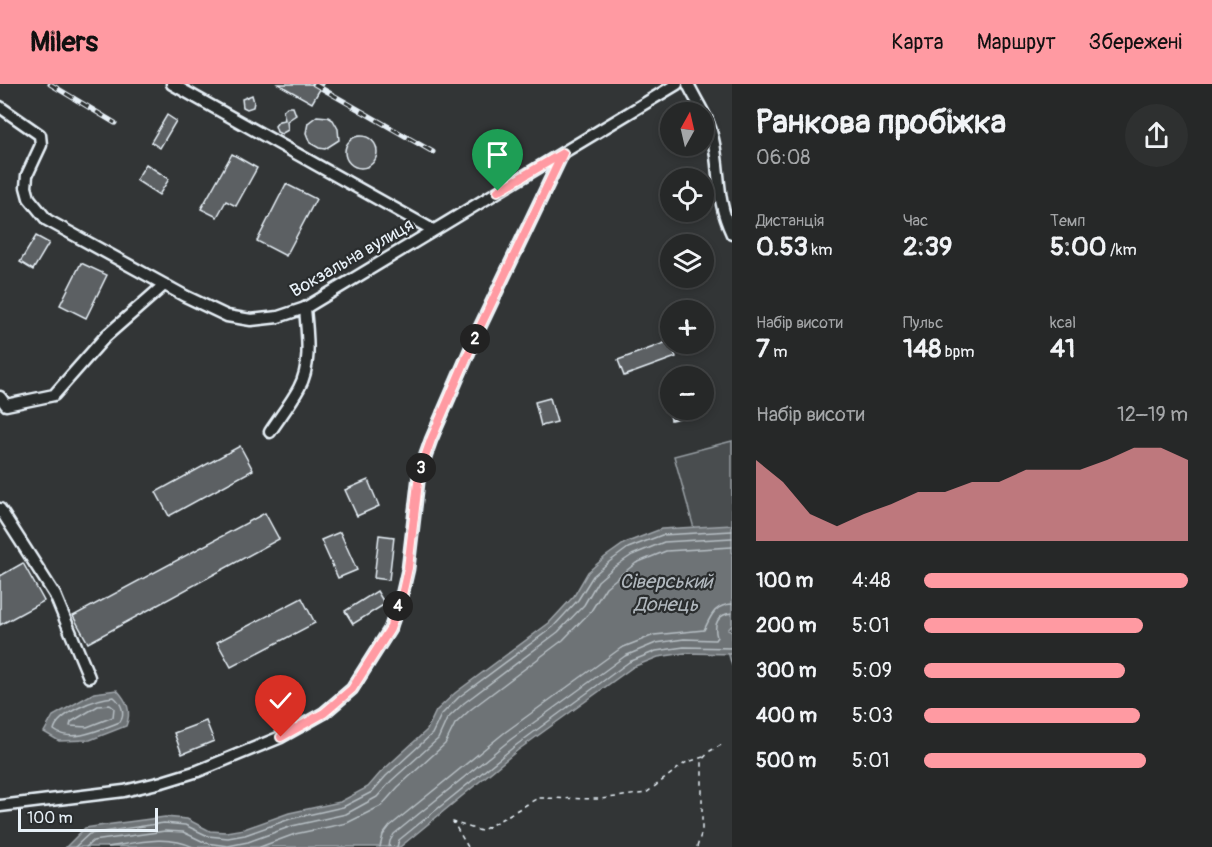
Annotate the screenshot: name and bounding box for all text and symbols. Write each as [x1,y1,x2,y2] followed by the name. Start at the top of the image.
[30,25,98,60] text: Milers
[892,29,944,56] text: Карта
[977,29,1056,56] text: Маршрут
[1089,29,1182,56] text: Збережені
[660,102,714,156] north arrow
[660,102,714,420] map controls
[756,102,1006,143] text: Ранкова пробіжка
[1125,104,1188,167] button: share
[472,129,523,191] pin
[481,138,514,171] icon: arrive
[756,145,810,170] text: 06:08
[660,168,714,222] button: locate
[756,211,824,231] text: Дистанція
[903,211,928,231] text: Час
[1050,211,1085,231] text: Темп
[286,213,418,303] street label: Вокзальна вулиця
[756,231,808,263] text: 0.53
[903,231,952,263] text: 2:39
[1050,231,1107,263] text: 5:00
[660,234,714,288] button: layers
[808,240,832,260] text: km
[1107,240,1137,260] text: /km
[660,300,714,354] button: +
[756,313,843,333] text: Набір висоти
[903,313,943,333] text: Пульс
[1050,313,1076,333] text: kcal
[460,324,490,354] pin: 2
[471,329,479,349] text: 2
[756,333,770,365] text: 7
[903,333,941,365] text: 148
[1050,333,1075,365] text: 41
[770,342,787,362] text: m
[941,342,974,362] text: bpm
[660,366,714,420] button: −
[756,402,865,427] text: Набір висоти
[1117,402,1188,427] text: 12–19 m
[406,453,436,483] pin: 3
[417,458,425,478] text: 3
[756,568,813,593] text: 100 m
[852,568,891,593] text: 4:48
[619,569,714,617] water label: Сіверський Донець
[383,591,413,621] pin: 4
[393,596,403,616] text: 4
[756,613,817,638] text: 200 m
[852,613,890,638] text: 5:01
[756,658,817,683] text: 300 m
[852,658,892,683] text: 5:09
[255,675,306,737] pin
[264,684,297,717] icon: check
[756,703,817,728] text: 400 m
[852,703,893,728] text: 5:03
[756,748,816,773] text: 500 m
[852,748,890,773] text: 5:01
[18,805,158,832] scale bar
[27,808,73,828] text: 100 m

